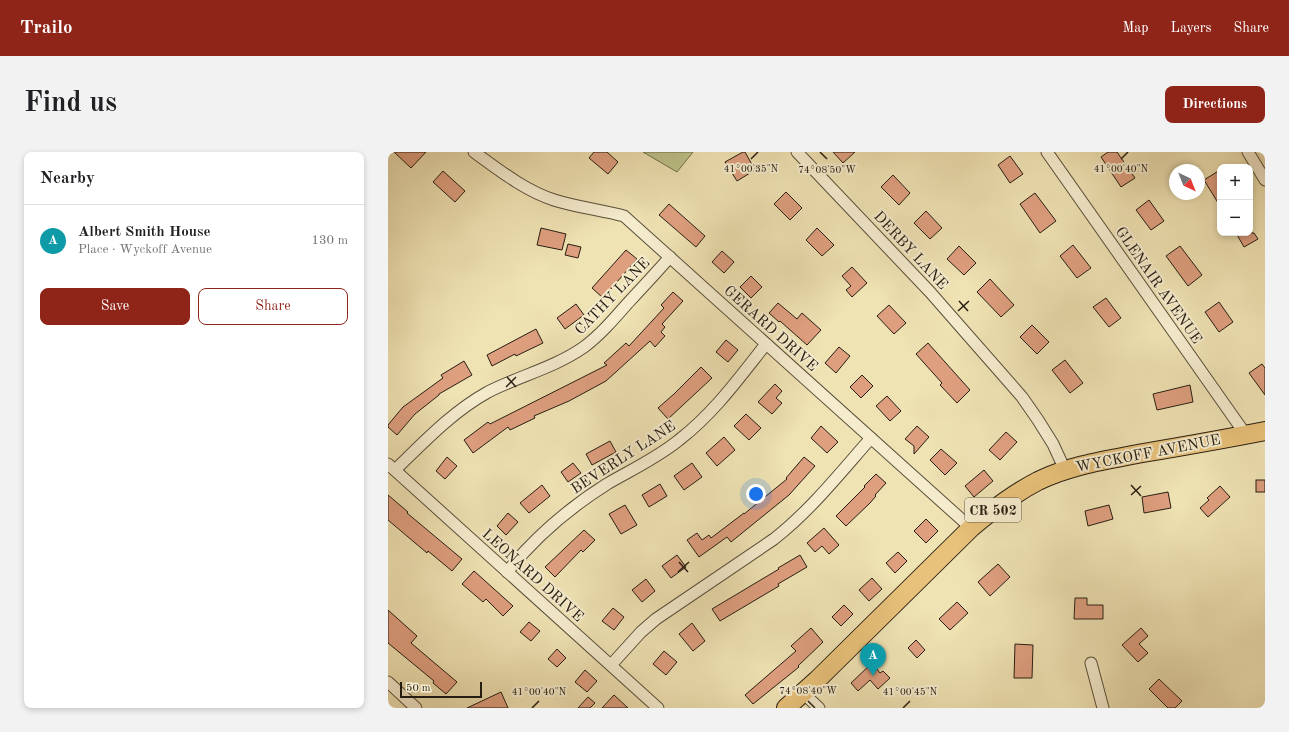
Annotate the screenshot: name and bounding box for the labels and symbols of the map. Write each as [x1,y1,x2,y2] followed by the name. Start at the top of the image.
[724,164,779,174] text: 41°00'35"N
[1094,164,1149,174] text: 41°00'40"N
[1169,164,1205,200] north arrow
[798,165,856,175] text: 74°08'50"W
[870,209,950,293] street label: DERBY LANE
[1112,225,1204,347] street label: GLENAIR AVENUE
[573,256,653,338] street label: CATHY LANE
[720,283,820,375] street label: GERARD DRIVE
[569,419,679,498] street label: BEVERLY LANE
[1075,433,1222,476] street label: WYCKOFF AVENUE
[746,484,766,504] your location
[965,498,1021,522] road number: CR 502
[479,527,585,625] street label: LEONARD DRIVE
[860,643,886,676] pin: A
[400,680,482,699] scale bar
[779,686,837,696] text: 74°08'40"W
[512,687,567,697] text: 41°00'40"N
[883,687,938,697] text: 41°00'45"N

